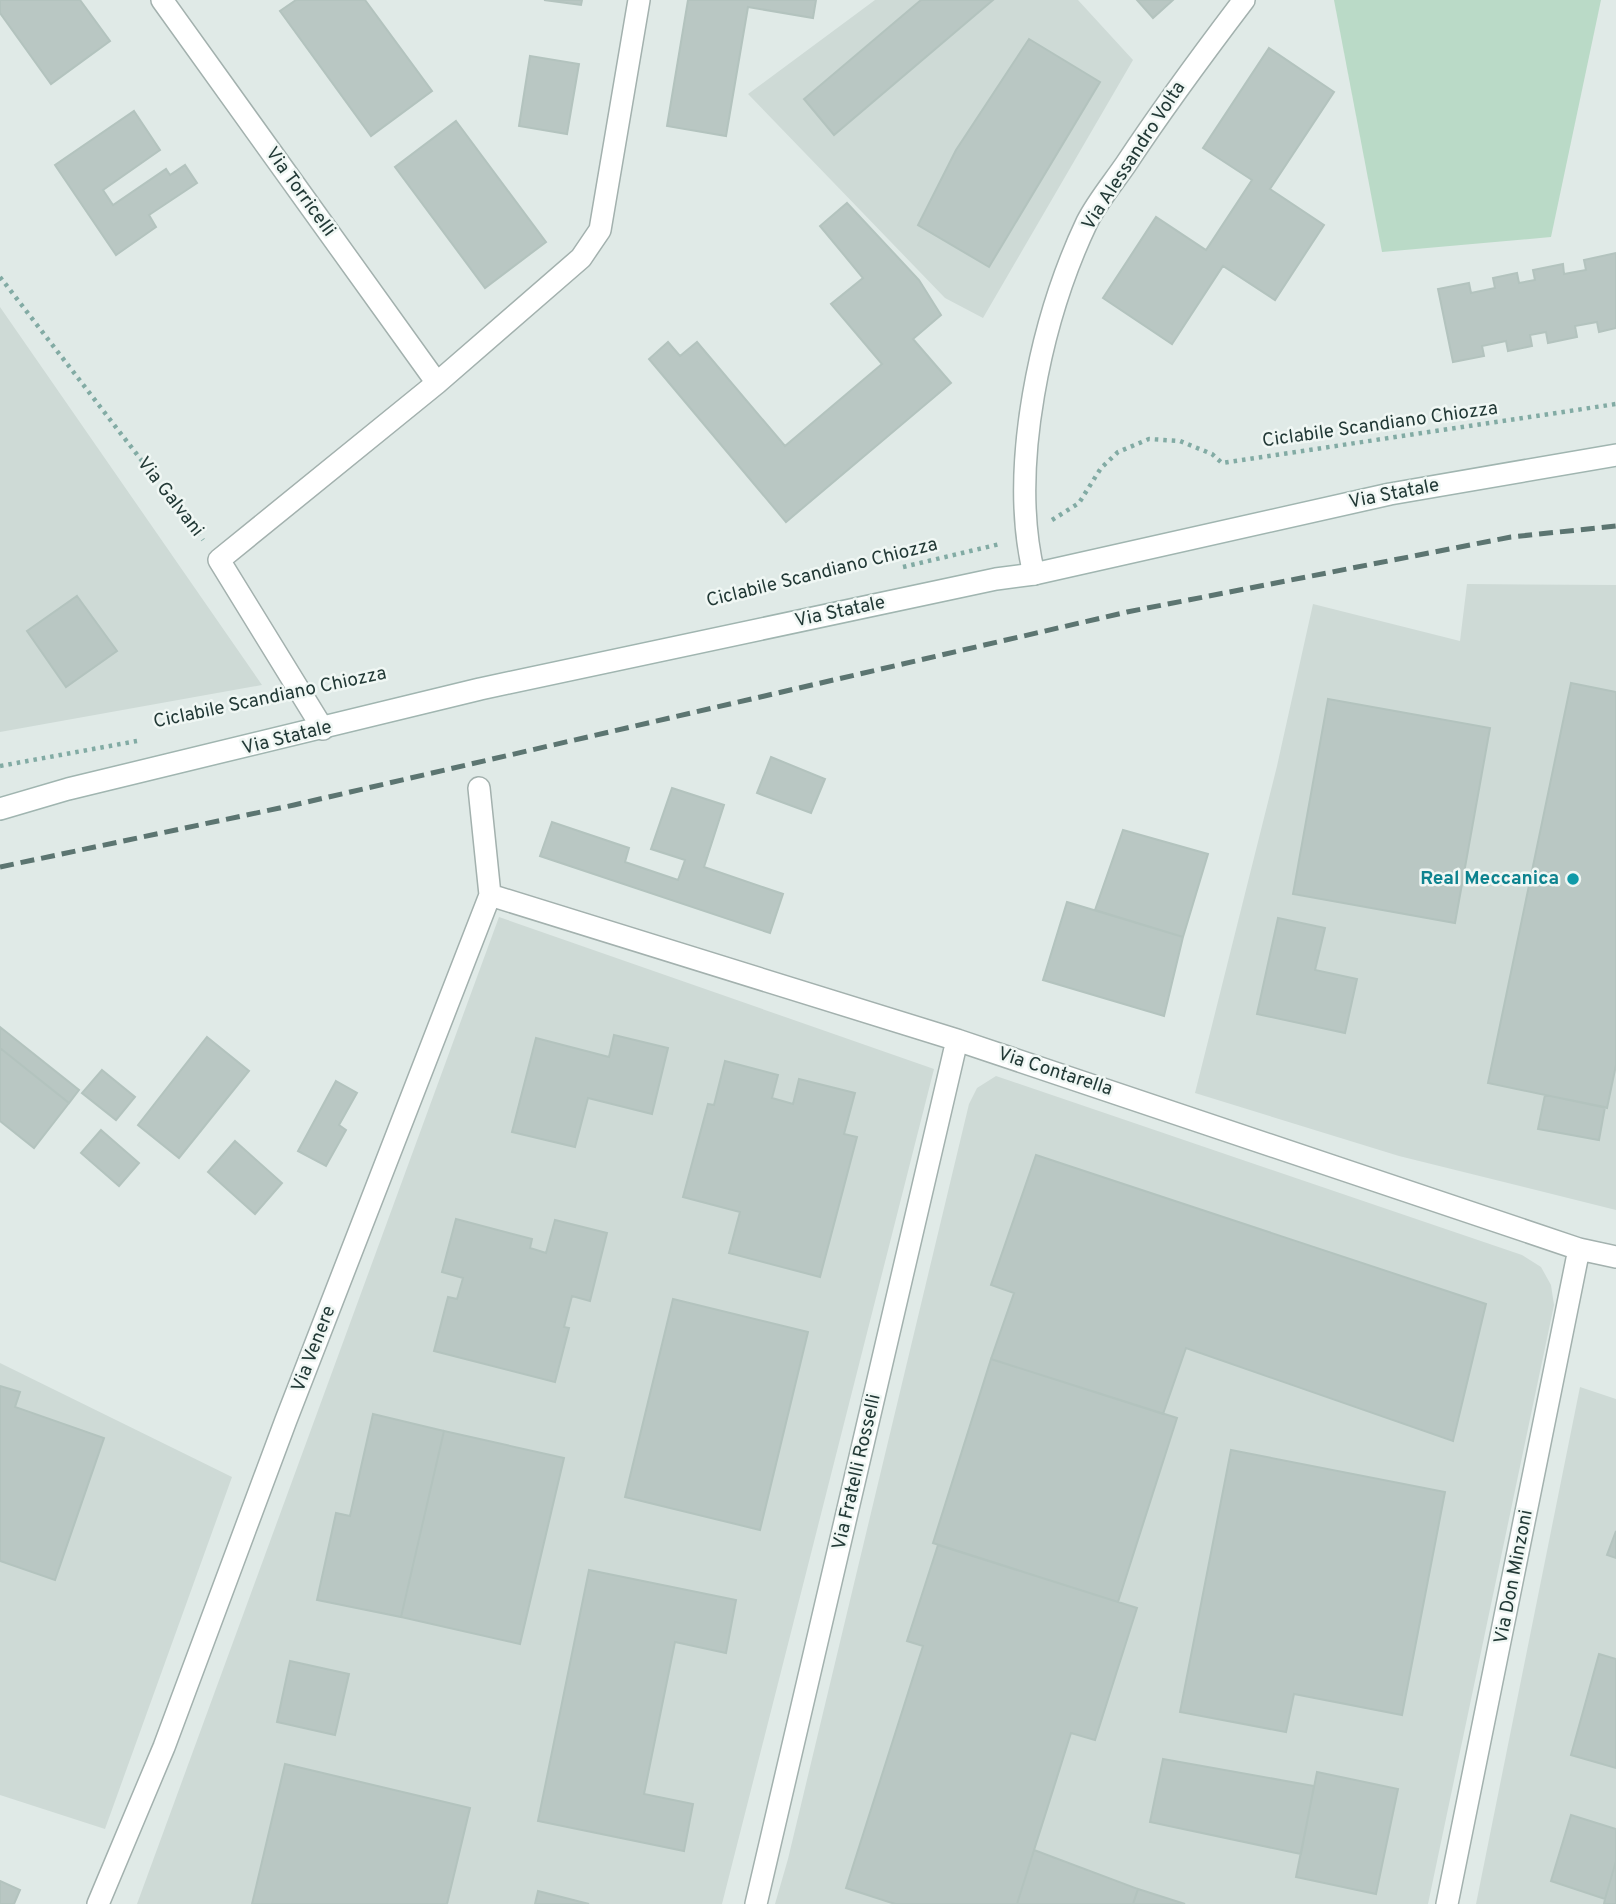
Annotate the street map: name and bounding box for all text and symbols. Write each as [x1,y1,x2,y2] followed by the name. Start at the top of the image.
[1077,77,1191,235] street label: Via Alessandro Volta
[259,143,341,241] street label: Via Torricelli
[1261,397,1499,453] street label: Ciclabile Scandiano Chiozza
[131,452,209,542] street label: Via Galvani
[1347,473,1441,515] street label: Via Statale
[704,533,940,613] street label: Ciclabile Scandiano Chiozza
[793,591,887,633] street label: Via Statale
[151,662,389,734] street label: Ciclabile Scandiano Chiozza
[240,715,334,761] street label: Via Statale
[1420,867,1559,891] place label: Real Meccanica
[1565,871,1581,887] marker: Real Meccanica
[995,1042,1115,1102] street label: Via Contarella
[287,1302,341,1396] street label: Via Venere
[827,1392,887,1552] street label: Via Fratelli Rosselli
[1489,1508,1539,1646] street label: Via Don Minzoni

